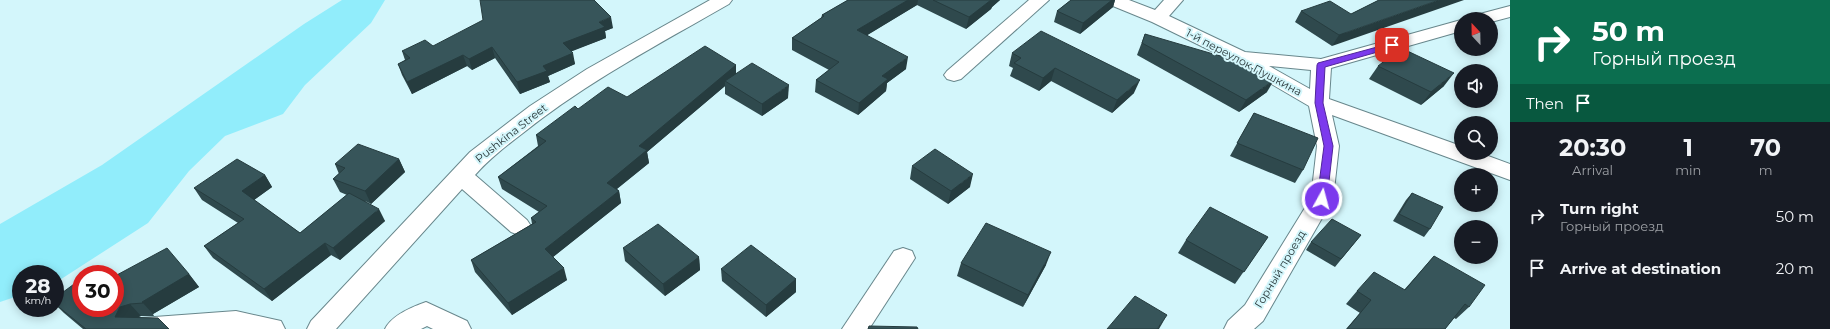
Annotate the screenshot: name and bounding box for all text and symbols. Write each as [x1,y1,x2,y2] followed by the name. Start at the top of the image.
[1454,12,1498,56] north arrow
[1454,12,1498,264] map controls
[1592,14,1665,48] text: 50 m
[1526,16,1578,68] icon: right
[1184,25,1304,99] street label: 1-й переулок Пушкина
[1375,28,1409,62] pin
[1381,34,1403,56] icon: arrive
[1592,48,1736,70] text: Горный проезд
[1454,64,1498,108] button: sound
[1572,92,1594,114] icon: arrive
[1526,94,1564,113] text: Then
[472,100,550,166] street label: Pushkina Street
[1454,116,1498,160] button: search
[1559,133,1626,162] text: 20:30
[1684,133,1693,162] text: 1
[1750,133,1781,162] text: 70
[1572,162,1613,178] text: Arrival
[1675,162,1701,178] text: min
[1759,162,1773,178] text: m
[1454,168,1498,212] button: +
[1301,178,1343,220] position arrow
[1560,199,1639,218] text: Turn right
[1526,205,1548,227] icon: right
[1776,207,1814,226] text: 50 m
[1560,218,1664,234] text: Горный проезд
[1454,220,1498,264] button: −
[1251,228,1309,310] street label: Горный проезд
[1526,257,1548,279] icon: arrive
[1560,259,1721,278] text: Arrive at destination
[1776,259,1814,278] text: 20 m
[72,265,124,317] speed limit sign: 30
[26,274,51,298] text: 28
[25,294,51,307] text: km/h

